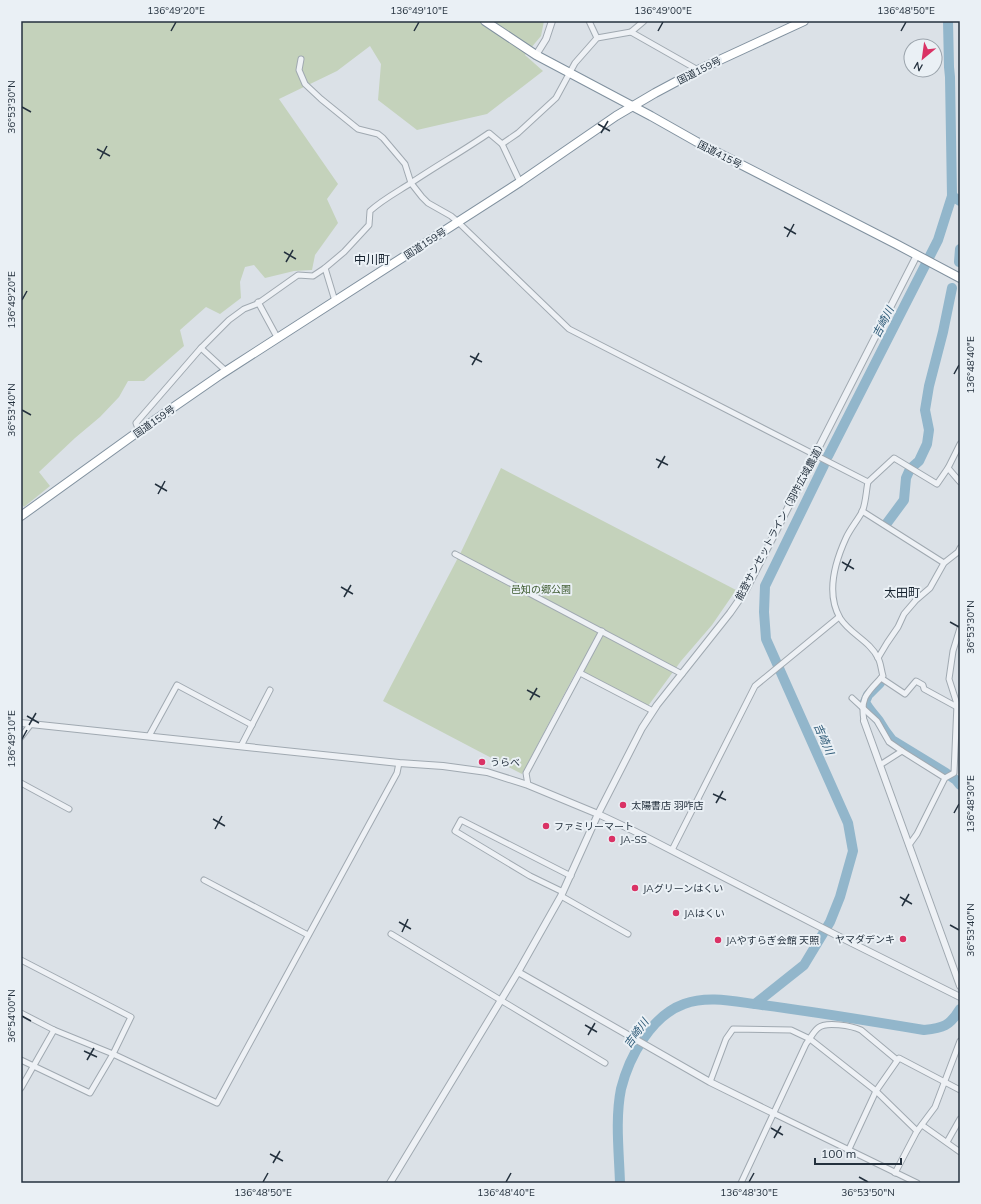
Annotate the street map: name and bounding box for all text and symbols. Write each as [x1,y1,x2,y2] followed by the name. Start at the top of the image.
[147,4,205,17] text: 136°49'20"E
[390,4,448,17] text: 136°49'10"E
[634,4,692,17] text: 136°49'00"E
[877,4,935,17] text: 136°48'50"E
[903,38,943,78] north arrow
[675,54,724,87] street label: 国道159号
[911,59,925,75] text: N
[5,80,18,134] text: 36°53'30"N
[695,138,744,171] street label: 国道415号
[402,225,449,262] street label: 国道159号
[354,252,390,267] district label: 中川町
[5,271,18,329] text: 136°49'20"E
[869,303,897,340] water label: 吉崎川
[964,336,977,394] text: 136°48'40"E
[5,383,18,437] text: 36°53'40"N
[131,402,178,440] street label: 国道159号
[732,438,828,603] street label: 能登サンセットライン（羽咋広域農道）
[511,583,571,596] park label: 邑知の郷公園
[884,585,920,600] district label: 太田町
[964,600,977,654] text: 36°53'30"N
[5,710,18,768] text: 136°49'10"E
[811,721,838,758] water label: 吉崎川
[490,756,520,769] place label: うらべ
[477,757,487,767] marker: うらべ
[964,775,977,833] text: 136°48'30"E
[631,799,704,812] place label: 太陽書店 羽咋店
[618,800,628,810] marker: 太陽書店 羽咋店
[554,820,634,833] place label: ファミリーマート
[541,821,551,831] marker: ファミリーマート
[620,833,647,846] place label: JA-SS
[607,834,617,844] marker: JA-SS
[643,882,723,895] place label: JAグリーンはくい
[630,883,640,893] marker: JAグリーンはくい
[964,903,977,957] text: 36°53'40"N
[684,907,725,920] place label: JAはくい
[671,908,681,918] marker: JAはくい
[835,933,895,946] place label: ヤマダデンキ
[726,934,819,947] place label: JAやすらぎ会館 天照
[898,934,908,944] marker: ヤマダデンキ
[713,935,723,945] marker: JAやすらぎ会館 天照
[5,989,18,1043] text: 36°54'00"N
[621,1015,652,1050] water label: 吉崎川
[815,1140,901,1166] scale bar
[821,1146,856,1161] text: 100 m
[234,1186,292,1199] text: 136°48'50"E
[477,1186,535,1199] text: 136°48'40"E
[720,1186,778,1199] text: 136°48'30"E
[841,1186,895,1199] text: 36°53'50"N

